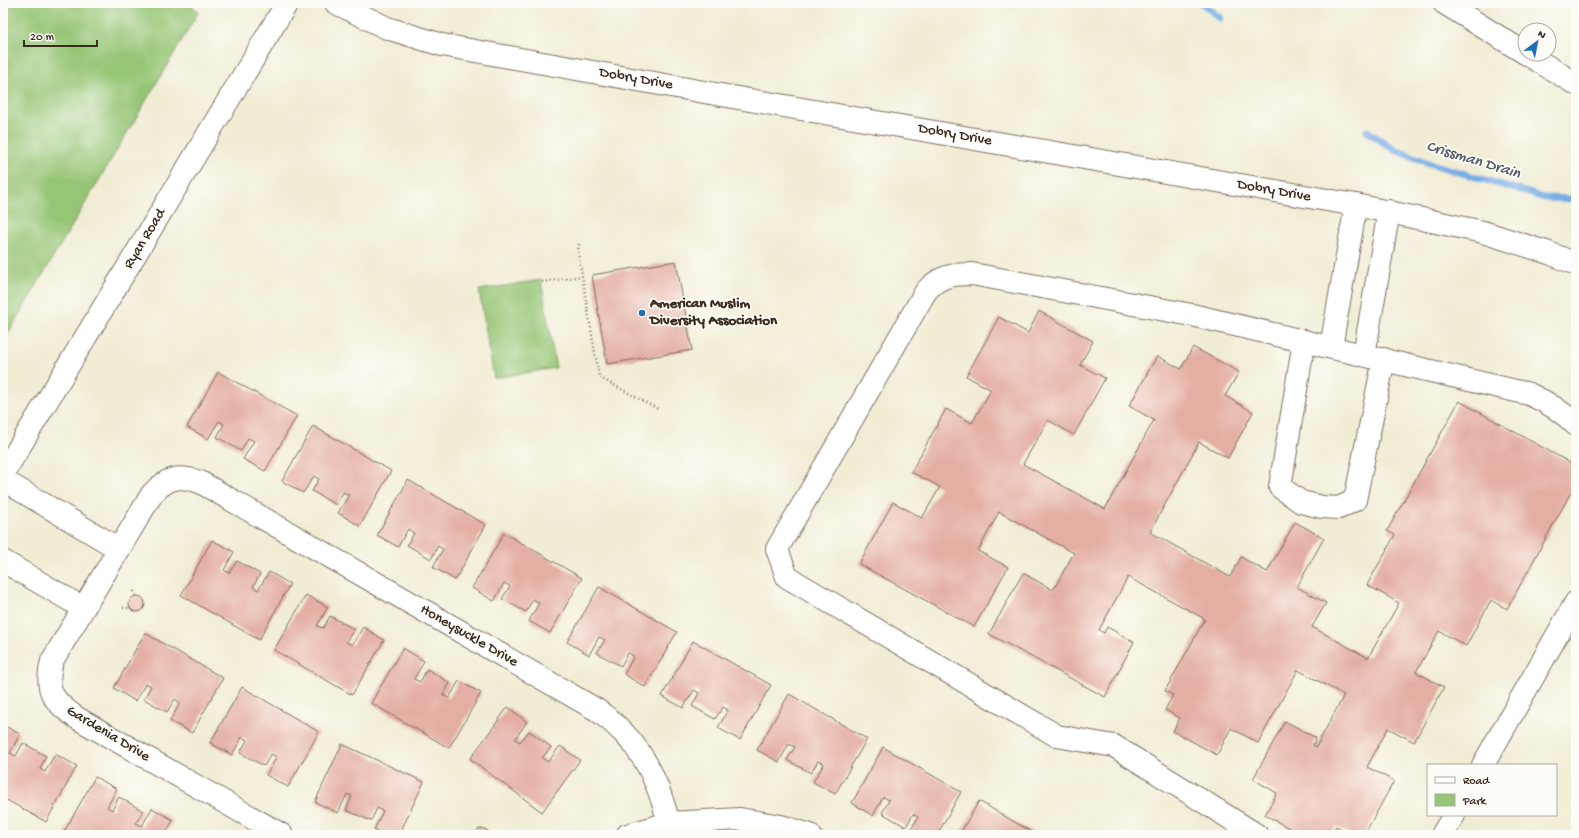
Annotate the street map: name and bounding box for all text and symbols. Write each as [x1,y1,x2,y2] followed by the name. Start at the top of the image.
[24,22,97,48] scale bar
[1517,22,1557,62] north arrow
[1535,28,1547,42] text: N
[30,31,55,45] text: 20 m
[597,64,674,94] street label: Dobry Drive
[916,120,993,150] street label: Dobry Drive
[1424,138,1523,184] water label: Crissman Drain
[1235,176,1312,206] street label: Dobry Drive
[120,205,171,272] street label: Ryan Road
[648,295,778,330] place label: American Muslim Diversity Association
[637,308,647,318] marker: American Muslim Diversity Association
[417,601,521,671] street label: Honeysuckle Drive
[63,702,153,766] street label: Gardenia Drive
[1427,764,1557,816] legend
[1463,775,1490,789] text: Road
[1462,795,1488,809] text: Park

